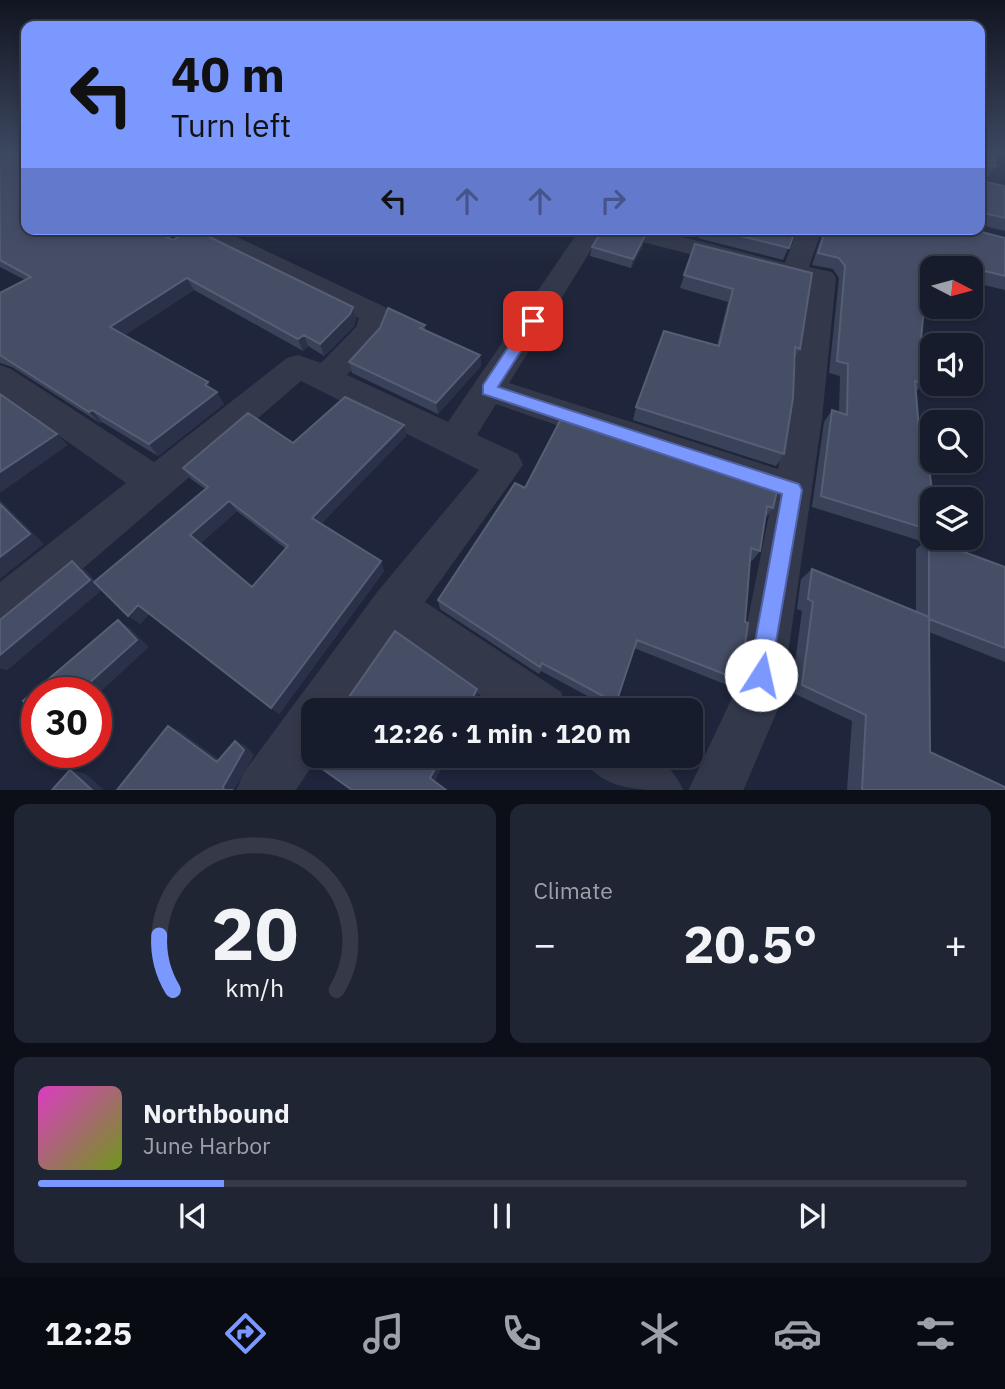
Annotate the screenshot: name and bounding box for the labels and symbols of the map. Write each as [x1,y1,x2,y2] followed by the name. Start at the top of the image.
[920,256,984,318] north arrow
[503,291,563,351] pin
[724,638,798,712] position arrow
[21,677,112,768] speed limit sign: 30

